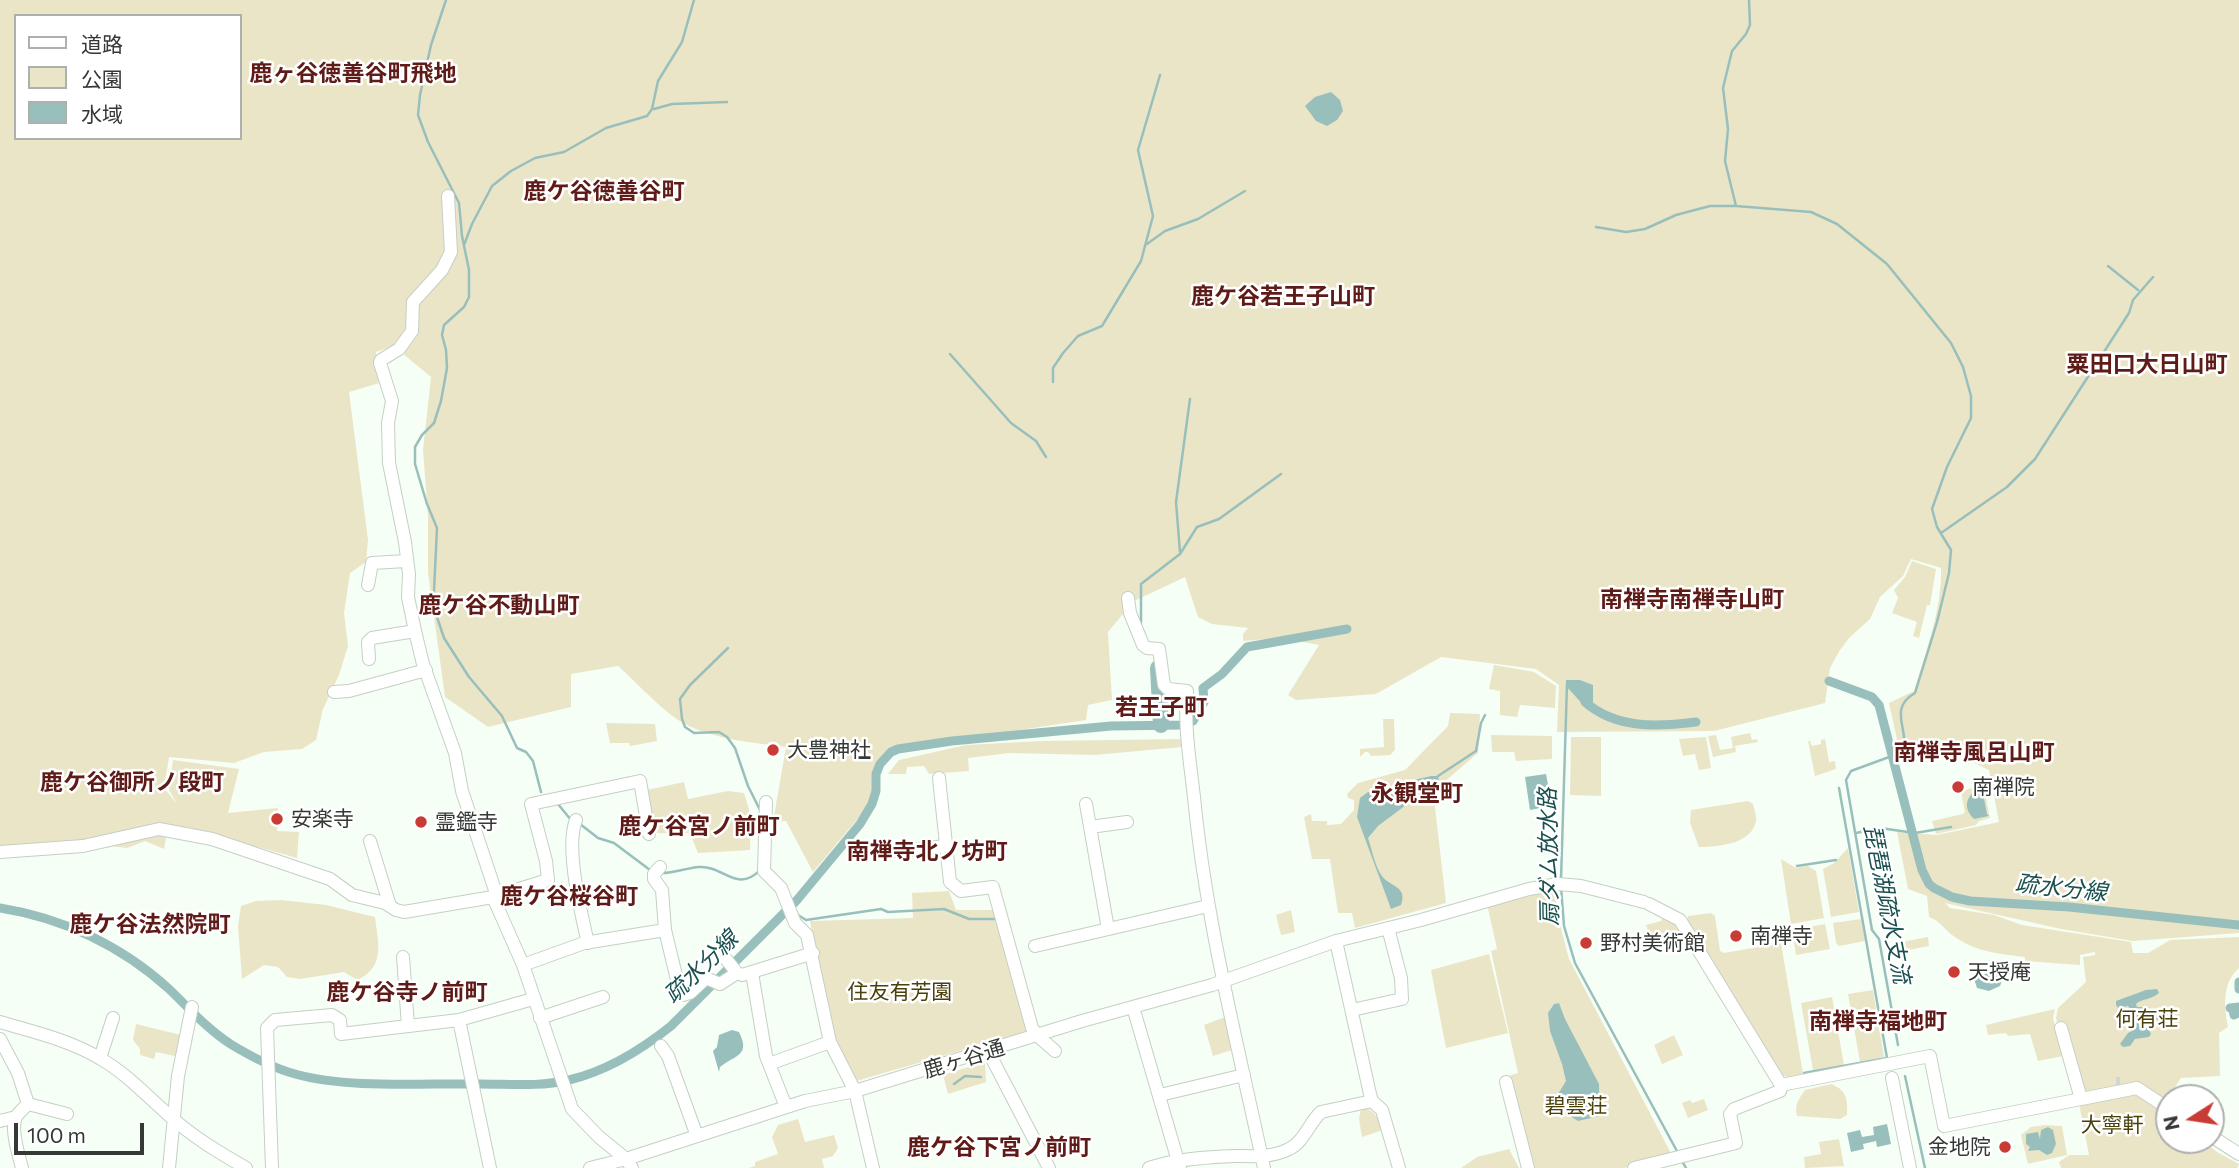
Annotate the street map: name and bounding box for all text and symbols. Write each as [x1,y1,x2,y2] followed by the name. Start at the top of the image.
[14,14,242,140] legend
[81,31,123,56] text: 道路
[250,59,456,87] district label: 鹿ヶ谷徳善谷町飛地
[81,66,123,91] text: 公園
[81,101,123,126] text: 水域
[524,177,684,205] district label: 鹿ケ谷徳善谷町
[1191,282,1375,310] district label: 鹿ケ谷若王子山町
[2067,350,2227,378] district label: 粟田口大日山町
[1600,585,1784,613] district label: 南禅寺南禅寺山町
[419,591,579,619] district label: 鹿ケ谷不動山町
[1115,693,1207,721] district label: 若王子町
[787,737,871,763] place label: 大豊神社
[1894,738,2054,766] district label: 南禅寺風呂山町
[765,742,781,758] marker: 大豊神社
[40,768,224,796] district label: 鹿ケ谷御所ノ段町
[1972,774,2035,800] place label: 南禅院
[1371,779,1463,807] district label: 永観堂町
[1950,779,1966,795] marker: 南禅院
[1534,788,1564,926] water label: 扇ダム放水路
[291,806,354,832] place label: 安楽寺
[435,809,498,835] place label: 霊鑑寺
[269,811,285,827] marker: 安楽寺
[619,812,779,840] district label: 鹿ケ谷宮ノ前町
[413,814,429,830] marker: 霊鑑寺
[1858,822,1916,986] water label: 琵琶湖疏水支流
[847,837,1007,865] district label: 南禅寺北ノ坊町
[2014,869,2108,907] water label: 疏水分線
[500,882,638,910] district label: 鹿ケ谷桜谷町
[70,910,230,938] district label: 鹿ケ谷法然院町
[1750,923,1813,949] place label: 南禅寺
[658,925,744,1009] water label: 疏水分線
[1728,928,1744,944] marker: 南禅寺
[1600,930,1705,956] place label: 野村美術館
[1578,935,1594,951] marker: 野村美術館
[1968,959,2031,985] place label: 天授庵
[1946,964,1962,980] marker: 天授庵
[327,978,487,1006] district label: 鹿ケ谷寺ノ前町
[848,979,952,1005] park label: 住友有芳園
[2116,1006,2178,1032] park label: 何有荘
[1809,1007,1947,1035] district label: 南禅寺福地町
[920,1035,1008,1083] street label: 鹿ヶ谷通
[2155,1084,2225,1154] north arrow
[1545,1093,1607,1119] park label: 碧雲荘
[18,1108,147,1152] scale bar
[2081,1112,2143,1138] park label: 大寧軒
[2158,1114,2184,1132] text: N
[27,1122,86,1147] text: 100 m
[907,1133,1091,1161] district label: 鹿ケ谷下宮ノ前町
[1928,1134,1991,1160] place label: 金地院
[1997,1139,2013,1155] marker: 金地院

